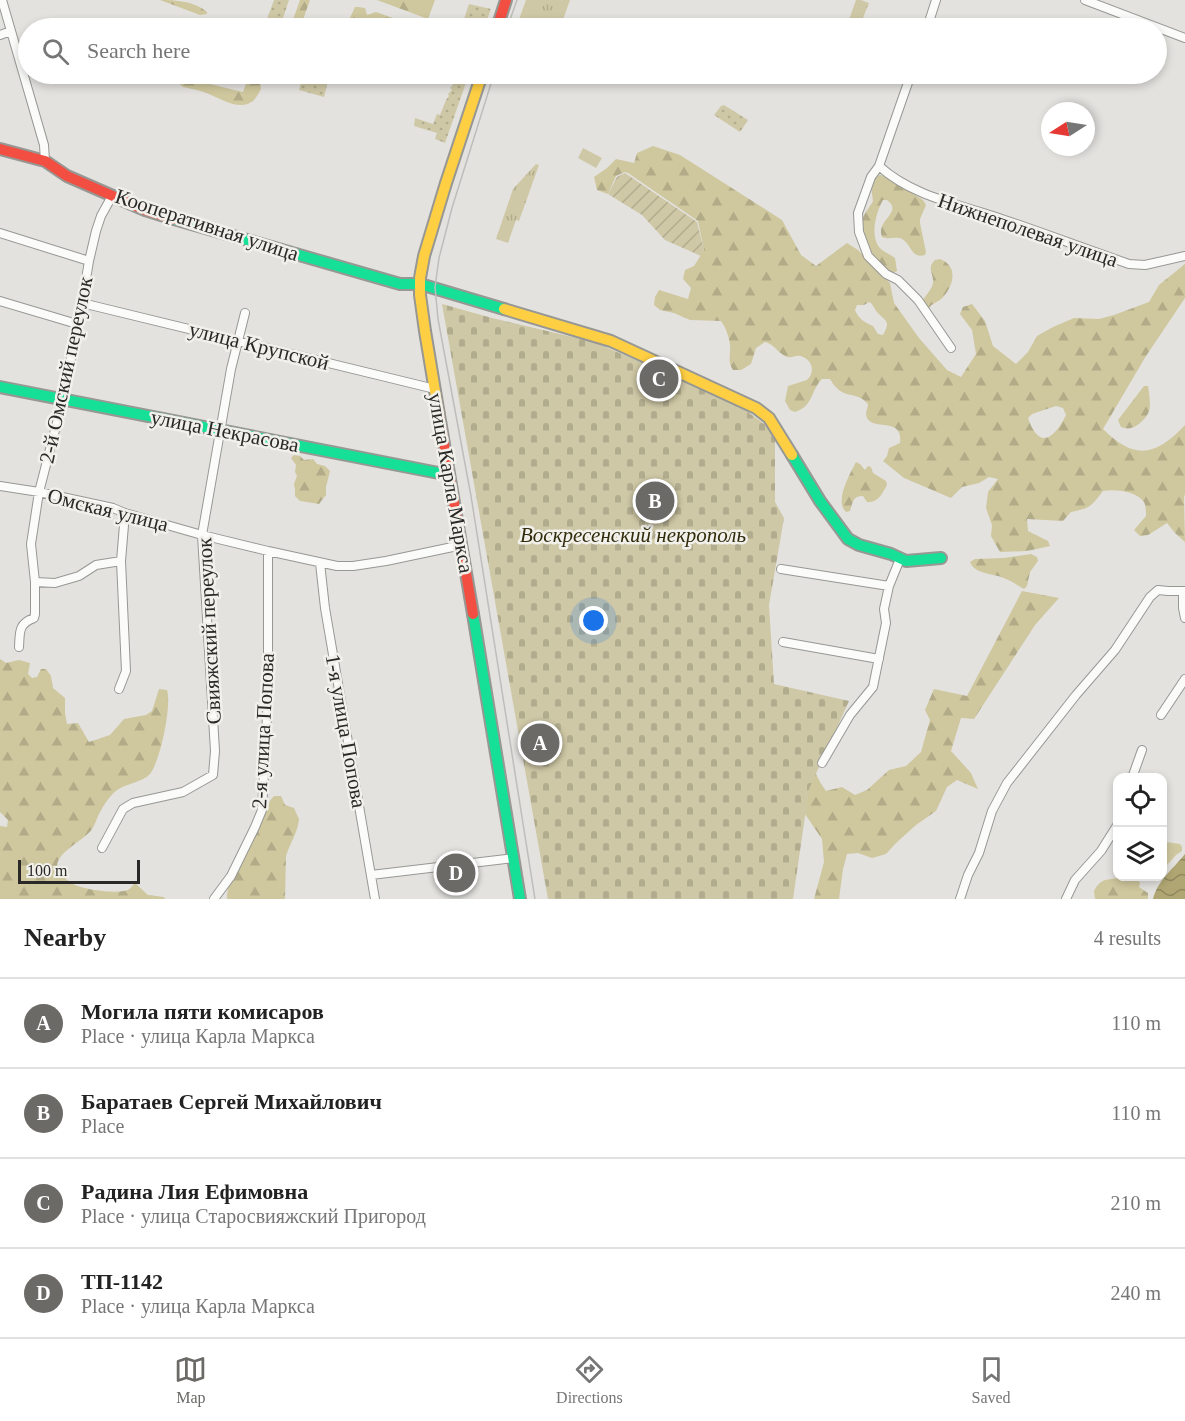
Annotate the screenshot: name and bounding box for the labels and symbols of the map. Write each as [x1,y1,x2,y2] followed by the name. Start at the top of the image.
[1041,102,1095,156] north arrow
[112,184,302,266] street label: Кооперативная улица
[935,188,1122,272] street label: Нижнеполевая улица
[34,274,98,466] street label: 2-й Омский переулок
[187,317,331,375] street label: улица Крупской
[640,356,678,401] pin: C
[423,391,479,576] street label: улица Карла Маркса
[149,405,302,457] street label: улица Некрасова
[636,478,674,524] pin: B
[45,483,172,537] street label: Омская улица
[520,523,746,547] park label: Воскресенский некрополь
[192,536,226,725] street label: Свияжский переулок
[579,606,608,635] your location
[247,652,279,809] street label: 2-я улица Попова
[321,652,371,811] street label: 1-я улица Попова
[520,720,560,766] pin: A
[436,850,476,896] pin: D
[18,857,140,884] scale bar

